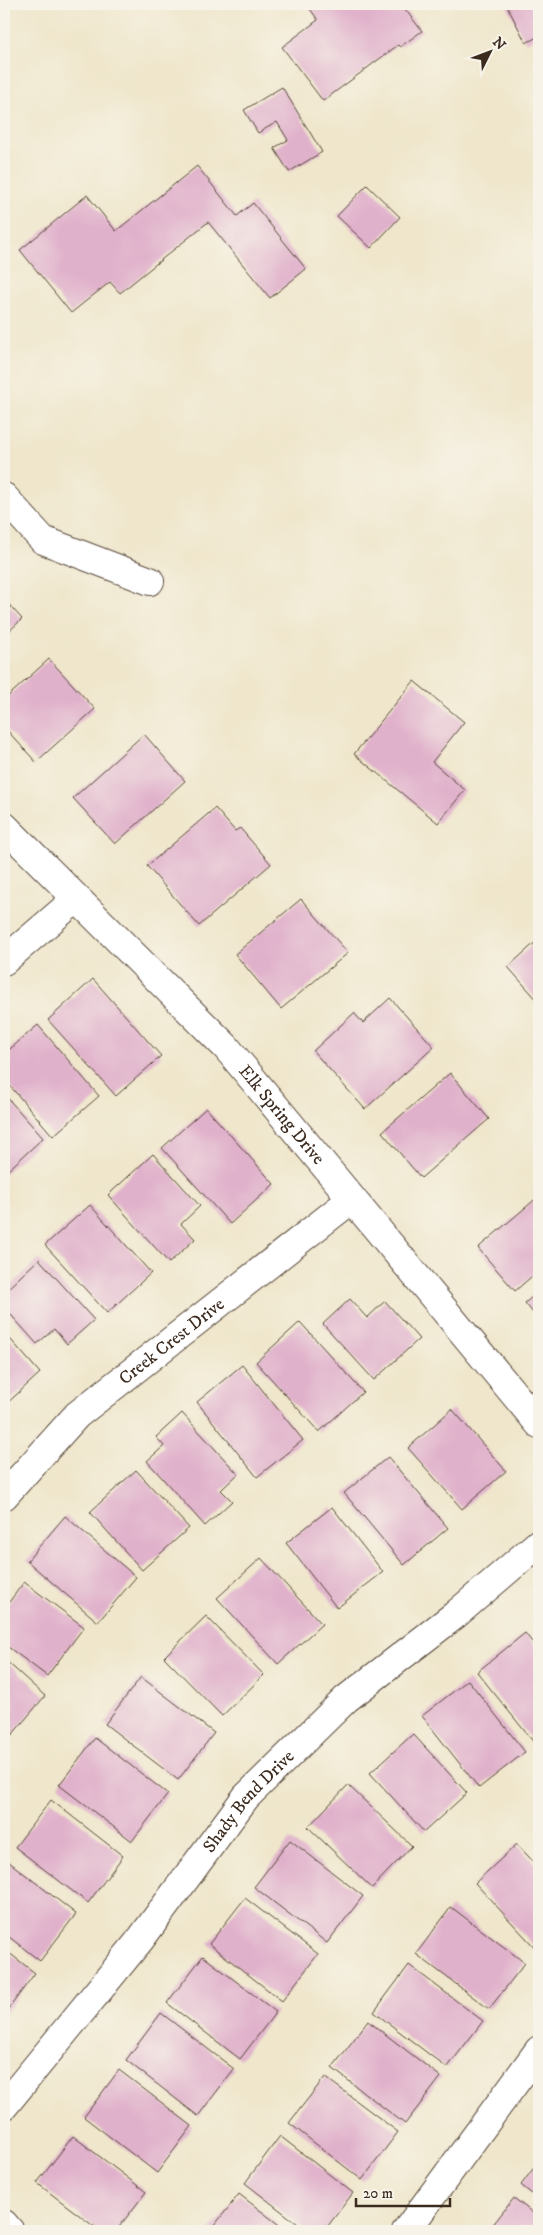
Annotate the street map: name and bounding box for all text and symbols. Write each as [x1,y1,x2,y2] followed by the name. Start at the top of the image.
[466,28,516,78] north arrow
[488,34,510,55] text: N
[234,1061,329,1169] street label: Elk Spring Drive
[115,1293,229,1390] street label: Creek Crest Drive
[199,1746,299,1857] street label: Shady Bend Drive
[356,2175,449,2207] scale bar
[363,2184,393,2203] text: 20 m

